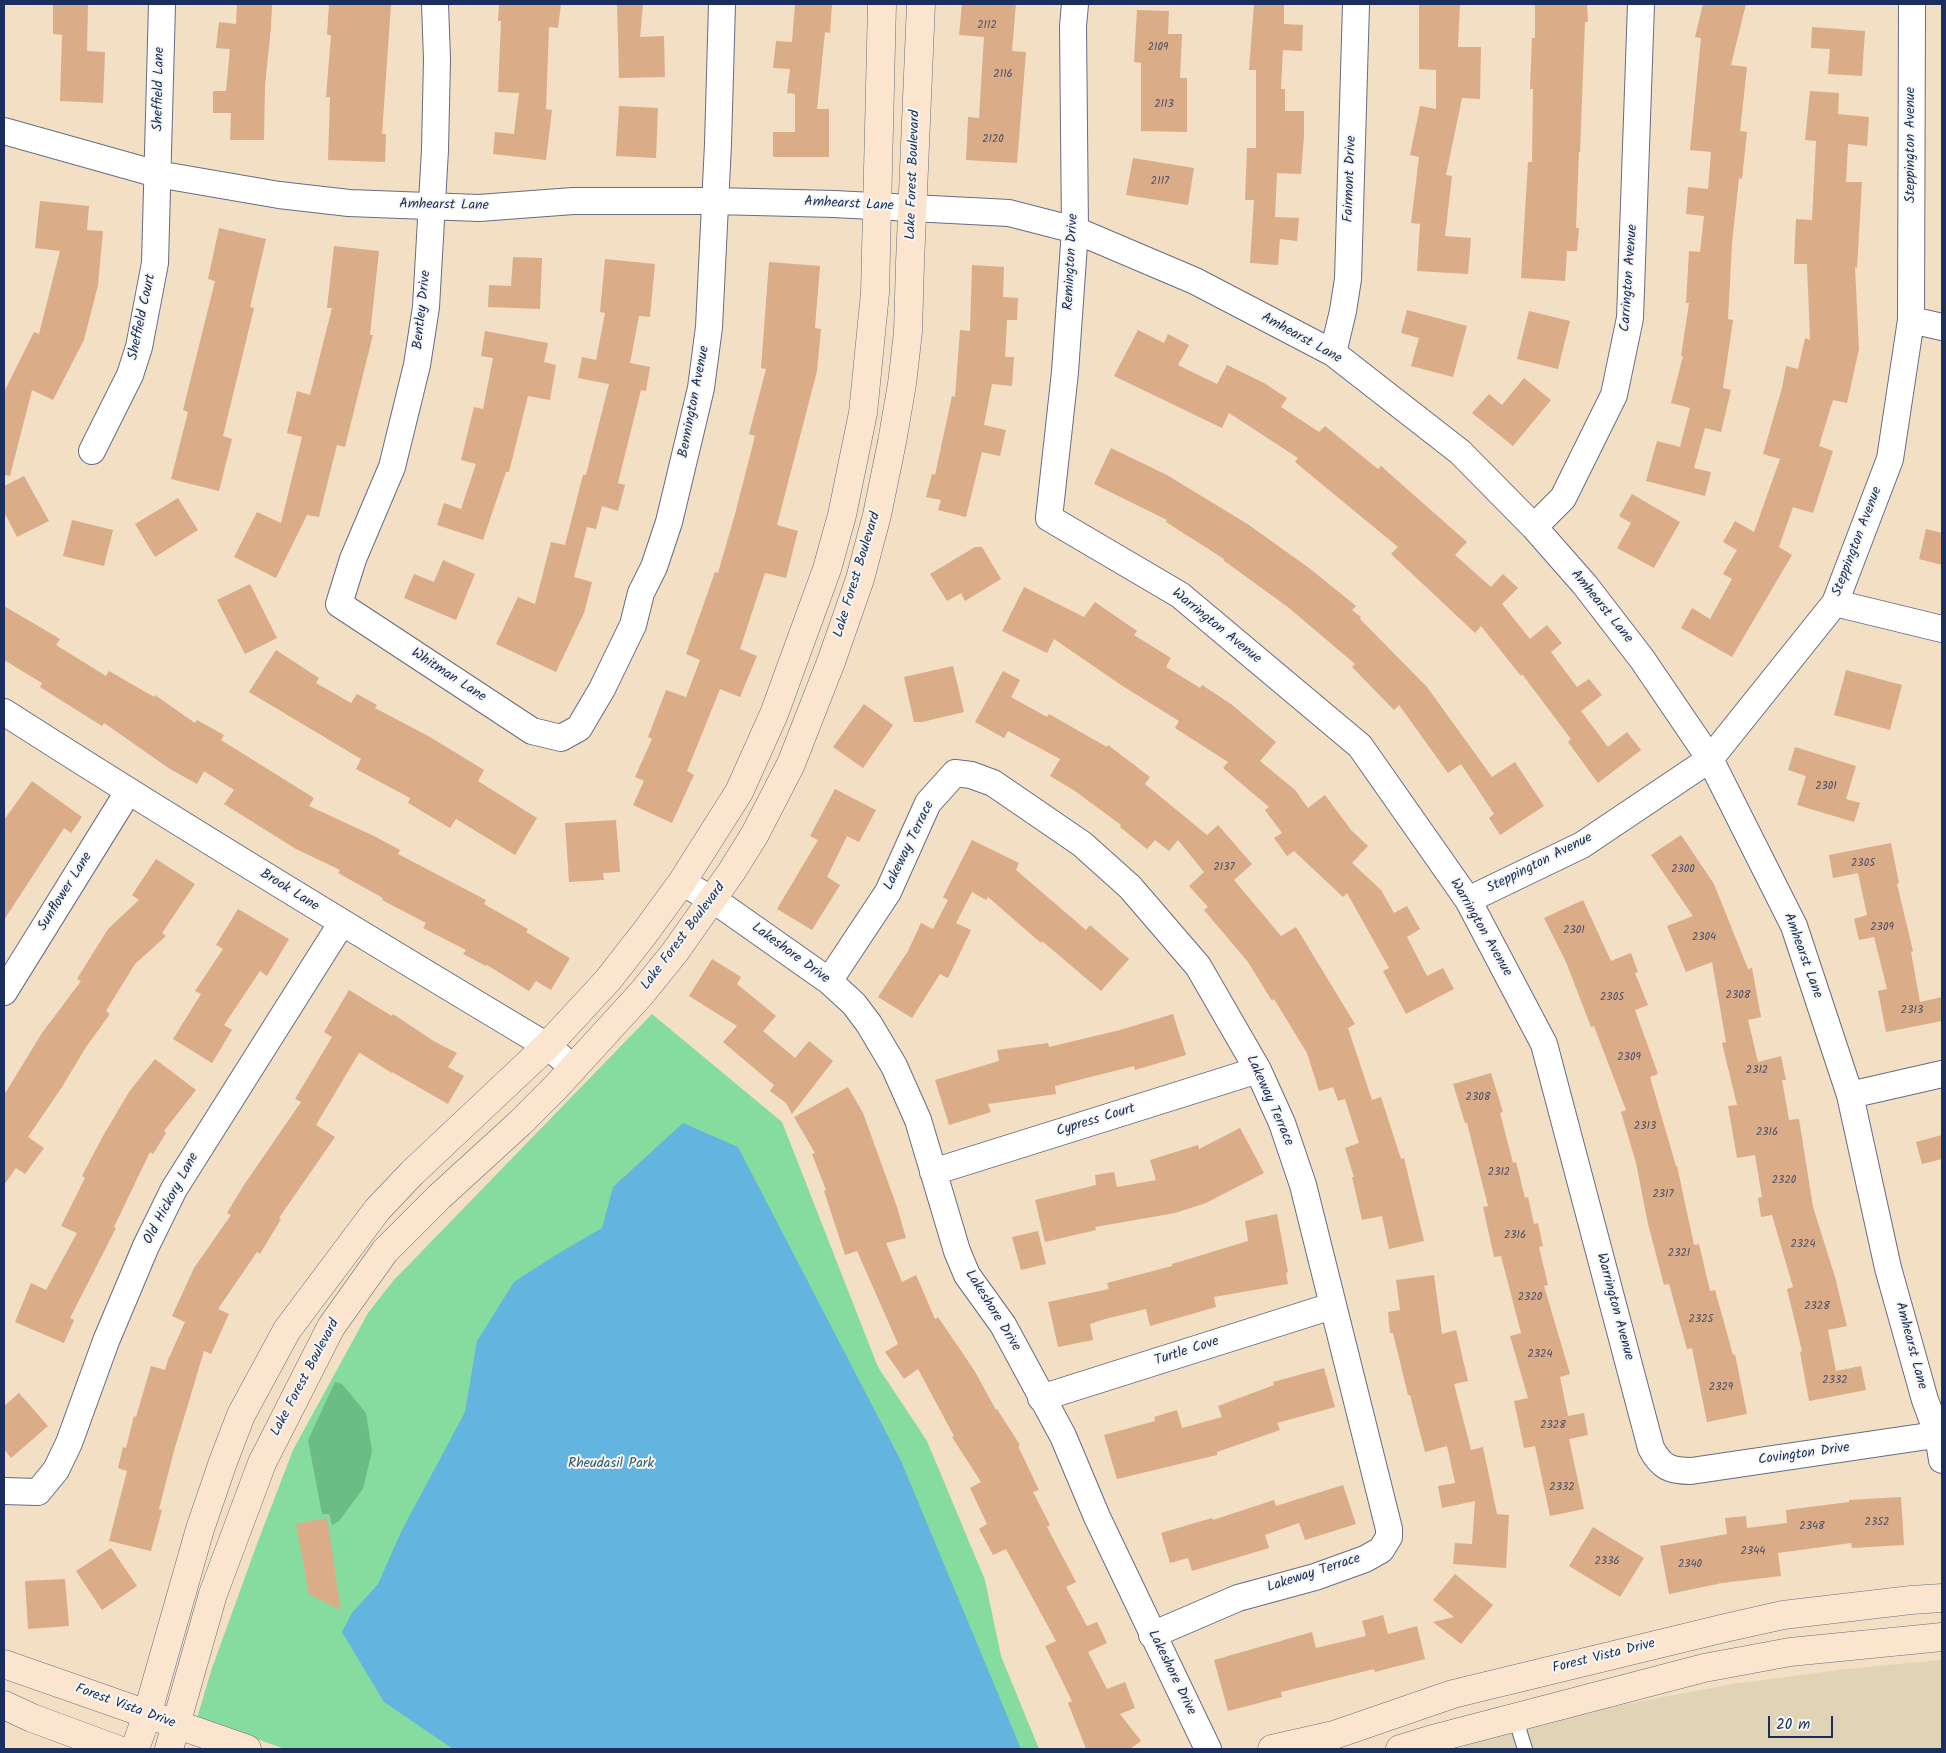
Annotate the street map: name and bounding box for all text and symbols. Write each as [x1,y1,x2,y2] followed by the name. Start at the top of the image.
[977,19,997,33] house number: 2112
[1148,41,1168,55] house number: 2109
[151,47,169,131] street label: Sheffield Lane
[993,68,1013,82] house number: 2116
[1904,87,1920,203] street label: Steppington Avenue
[1154,98,1174,112] house number: 2113
[903,110,925,240] street label: Lake Forest Boulevard
[982,133,1004,147] house number: 2120
[1341,135,1361,223] street label: Fairmont Drive
[1151,175,1169,189] house number: 2117
[804,194,894,216] street label: Amhearst Lane
[399,197,489,215] street label: Amhearst Lane
[1061,213,1083,311] street label: Remington Drive
[1618,224,1642,332] street label: Carrington Avenue
[411,270,435,350] street label: Bentley Drive
[126,272,160,362] street label: Sheffield Court
[1258,310,1344,368] street label: Amhearst Lane
[676,345,714,459] street label: Bennington Avenue
[1829,485,1887,599] street label: Steppington Avenue
[831,510,885,640] street label: Lake Forest Boulevard
[1566,567,1636,647] street label: Amhearst Lane
[1168,586,1264,668] street label: Warrington Avenue
[407,646,489,706] street label: Whitman Lane
[1815,780,1837,794] house number: 2301
[881,799,939,893] street label: Lakeway Terrace
[1484,830,1596,898] street label: Steppington Avenue
[35,850,97,934] street label: Sunflower Lane
[1851,857,1875,871] house number: 2305
[1213,861,1235,875] house number: 2137
[1671,863,1695,877] house number: 2300
[256,866,322,916] street label: Brook Lane
[1445,876,1515,980] street label: Warrington Avenue
[638,880,730,994] street label: Lake Forest Boulevard
[1779,911,1825,1001] street label: Amhearst Lane
[748,920,832,988] street label: Lakeshore Drive
[1870,921,1894,935] house number: 2309
[1563,924,1585,938] house number: 2301
[1692,931,1716,945] house number: 2304
[1726,989,1750,1003] house number: 2308
[1600,991,1624,1005] house number: 2305
[1901,1004,1923,1018] house number: 2313
[1617,1051,1641,1065] house number: 2309
[1242,1053,1296,1149] street label: Lakeway Terrace
[1746,1064,1768,1078] house number: 2312
[1466,1091,1490,1105] house number: 2308
[1055,1101,1137,1141] street label: Cypress Court
[1634,1120,1656,1134] house number: 2313
[1756,1126,1778,1140] house number: 2316
[141,1150,203,1248] street label: Old Hickory Lane
[1488,1166,1510,1180] house number: 2312
[1772,1174,1796,1188] house number: 2320
[1652,1188,1674,1202] house number: 2317
[1504,1229,1526,1243] house number: 2316
[1790,1238,1816,1252] house number: 2324
[1668,1247,1690,1261] house number: 2321
[1592,1252,1636,1362] street label: Warrington Avenue
[960,1267,1024,1355] street label: Lakeshore Drive
[1518,1291,1542,1305] house number: 2320
[1804,1300,1830,1314] house number: 2328
[1890,1301,1930,1391] street label: Amhearst Lane
[1689,1313,1713,1327] house number: 2325
[268,1317,344,1439] street label: Lake Forest Boulevard
[1153,1334,1221,1370] street label: Turtle Cove
[1527,1348,1553,1362] house number: 2324
[1822,1374,1848,1388] house number: 2332
[1709,1381,1733,1395] house number: 2329
[1540,1419,1566,1433] house number: 2328
[1757,1440,1851,1470] street label: Covington Drive
[568,1457,654,1473] park label: Rheudasil Park
[1549,1481,1575,1495] house number: 2332
[1865,1516,1889,1530] house number: 2352
[1799,1520,1825,1534] house number: 2348
[1741,1545,1765,1559] house number: 2344
[1265,1551,1363,1597] street label: Lakeway Terrace
[1594,1555,1620,1569] house number: 2336
[1678,1558,1702,1572] house number: 2340
[1143,1628,1199,1718] street label: Lakeshore Drive
[1551,1636,1657,1678] street label: Forest Vista Drive
[73,1681,177,1733] street label: Forest Vista Drive
[1771,1706,1836,1738] scale bar
[1776,1713,1810,1737] text: 20 m

